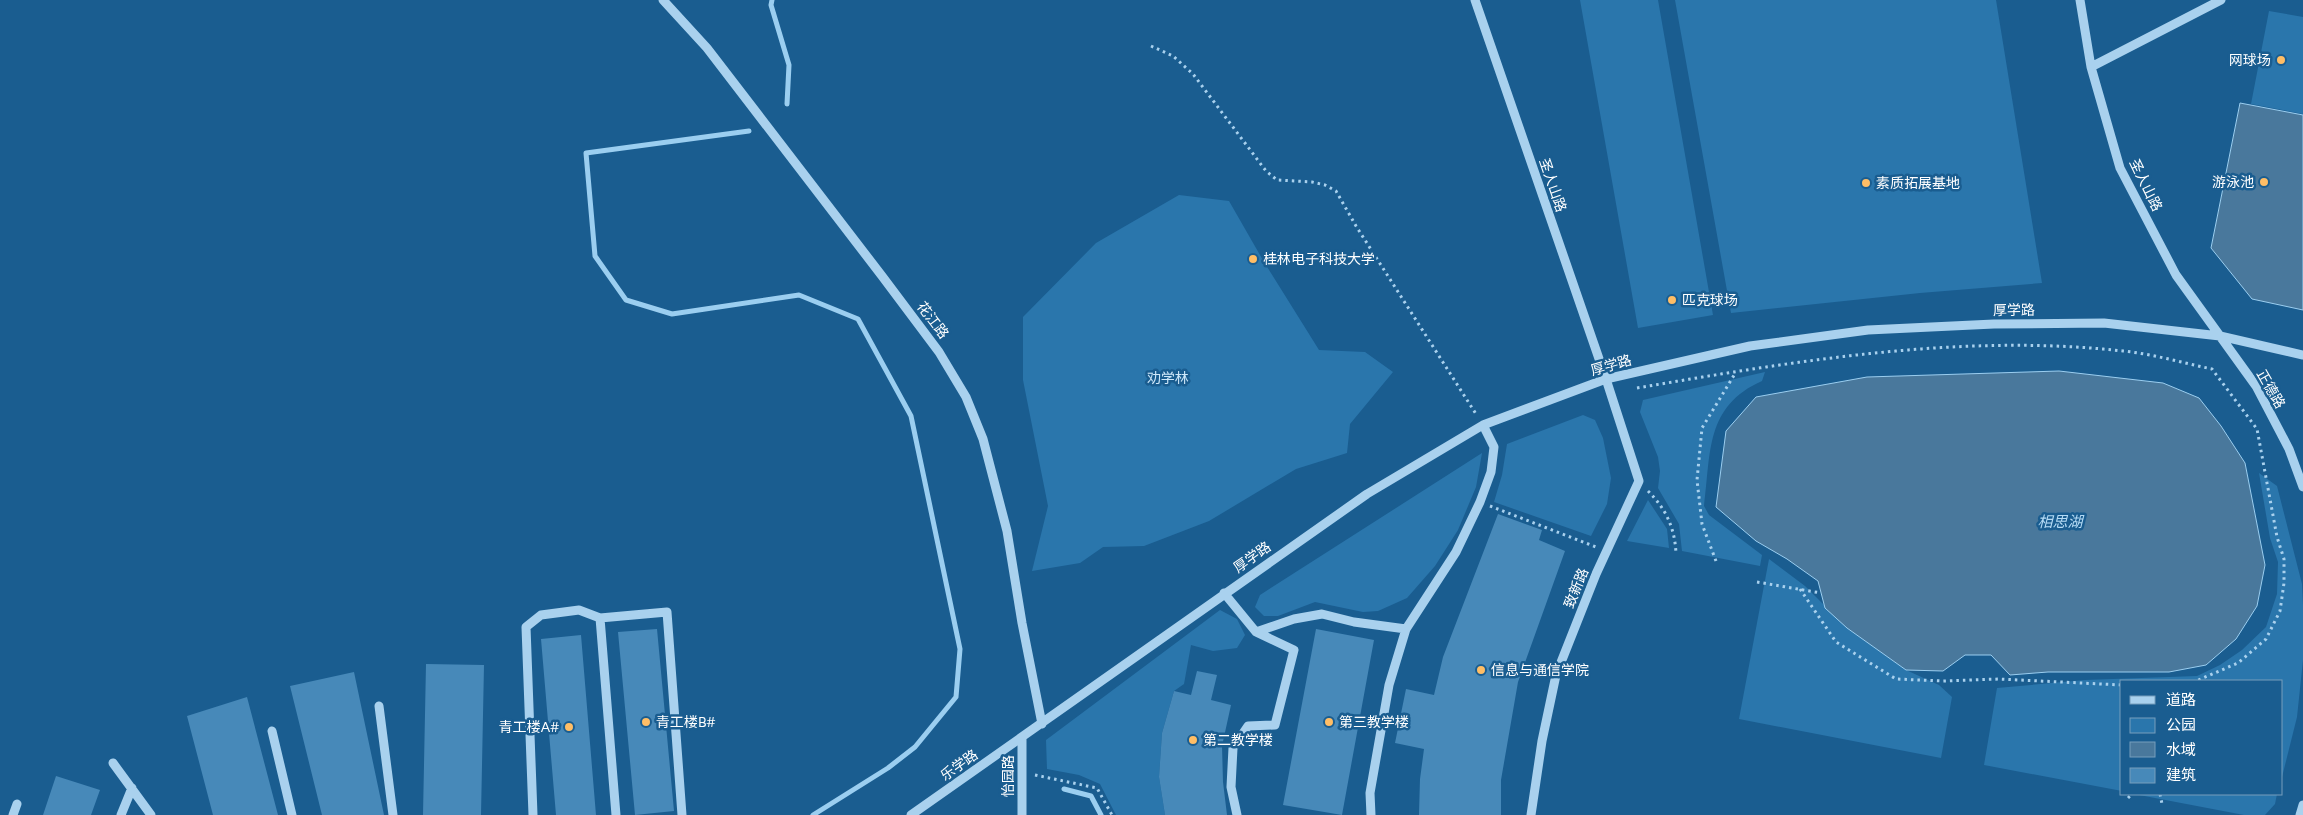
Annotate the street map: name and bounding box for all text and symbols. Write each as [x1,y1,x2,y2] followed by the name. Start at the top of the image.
[2229,52,2271,69] place label: 网球场
[2275,54,2287,66] marker: 网球场
[1535,156,1570,214] street label: 圣人山路
[2126,156,2165,214] street label: 圣人山路
[2212,174,2254,191] place label: 游泳池
[1876,175,1960,192] place label: 素质拓展基地
[2258,176,2270,188] marker: 游泳池
[1860,177,1872,189] marker: 素质拓展基地
[1263,251,1375,268] place label: 桂林电子科技大学
[1247,253,1259,265] marker: 桂林电子科技大学
[1682,292,1738,309] place label: 匹克球场
[1666,294,1678,306] marker: 匹克球场
[913,298,952,342] street label: 花江路
[1993,302,2035,319] street label: 厚学路
[1589,352,1634,379] street label: 厚学路
[2253,367,2288,412] street label: 正德路
[1147,370,1189,387] park label: 劝学林
[2037,513,2084,531] water label: 相思湖
[1230,538,1274,576] street label: 厚学路
[1561,566,1592,611] street label: 致新路
[1491,662,1589,679] place label: 信息与通信学院
[1475,664,1487,676] marker: 信息与通信学院
[2120,680,2283,795] legend
[2166,691,2196,709] text: 道路
[656,714,716,731] place label: 青工楼B#
[1339,714,1409,731] place label: 第三教学楼
[640,716,652,728] marker: 青工楼B#
[1323,716,1335,728] marker: 第三教学楼
[2166,716,2196,734] text: 公园
[499,719,559,736] place label: 青工楼A#
[563,721,575,733] marker: 青工楼A#
[1203,732,1273,749] place label: 第二教学楼
[1187,734,1199,746] marker: 第二教学楼
[2166,741,2196,759] text: 水域
[937,746,981,784] street label: 乐学路
[1000,755,1017,797] street label: 怡园路
[2166,766,2196,784] text: 建筑

